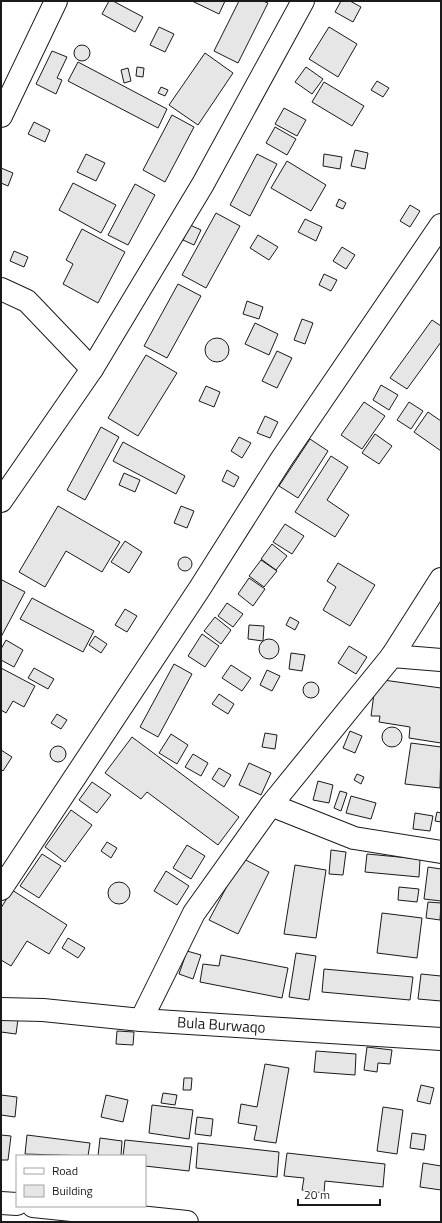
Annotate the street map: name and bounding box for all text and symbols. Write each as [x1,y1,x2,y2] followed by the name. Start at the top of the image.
[176,1010,266,1039] street label: Bula Burwaqo
[16,1155,146,1207] legend
[52,1161,78,1180] text: Road
[52,1181,93,1200] text: Building
[298,1181,380,1207] scale bar
[304,1185,330,1204] text: 20 m

